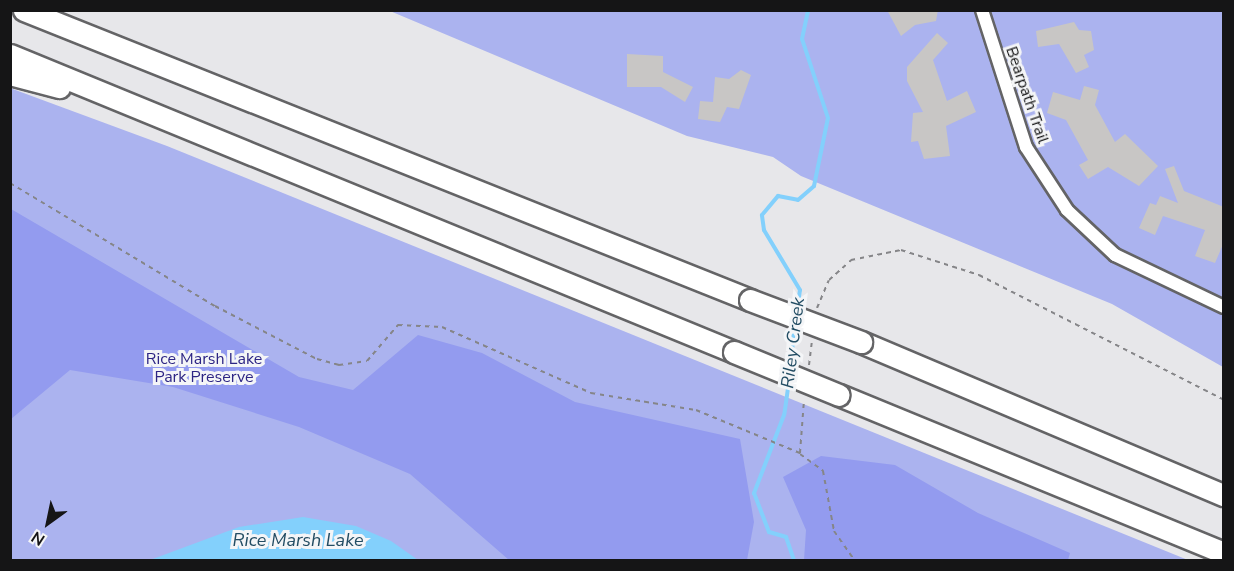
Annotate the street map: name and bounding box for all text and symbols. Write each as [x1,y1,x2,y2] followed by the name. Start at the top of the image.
[1001,44,1053,146] street label: Bearpath Trail
[777,296,809,390] water label: Riley Creek
[146,349,262,387] park label: Rice Marsh Lake Park Preserve
[18,493,78,553] north arrow
[27,526,49,551] text: N
[232,529,364,551] water label: Rice Marsh Lake

